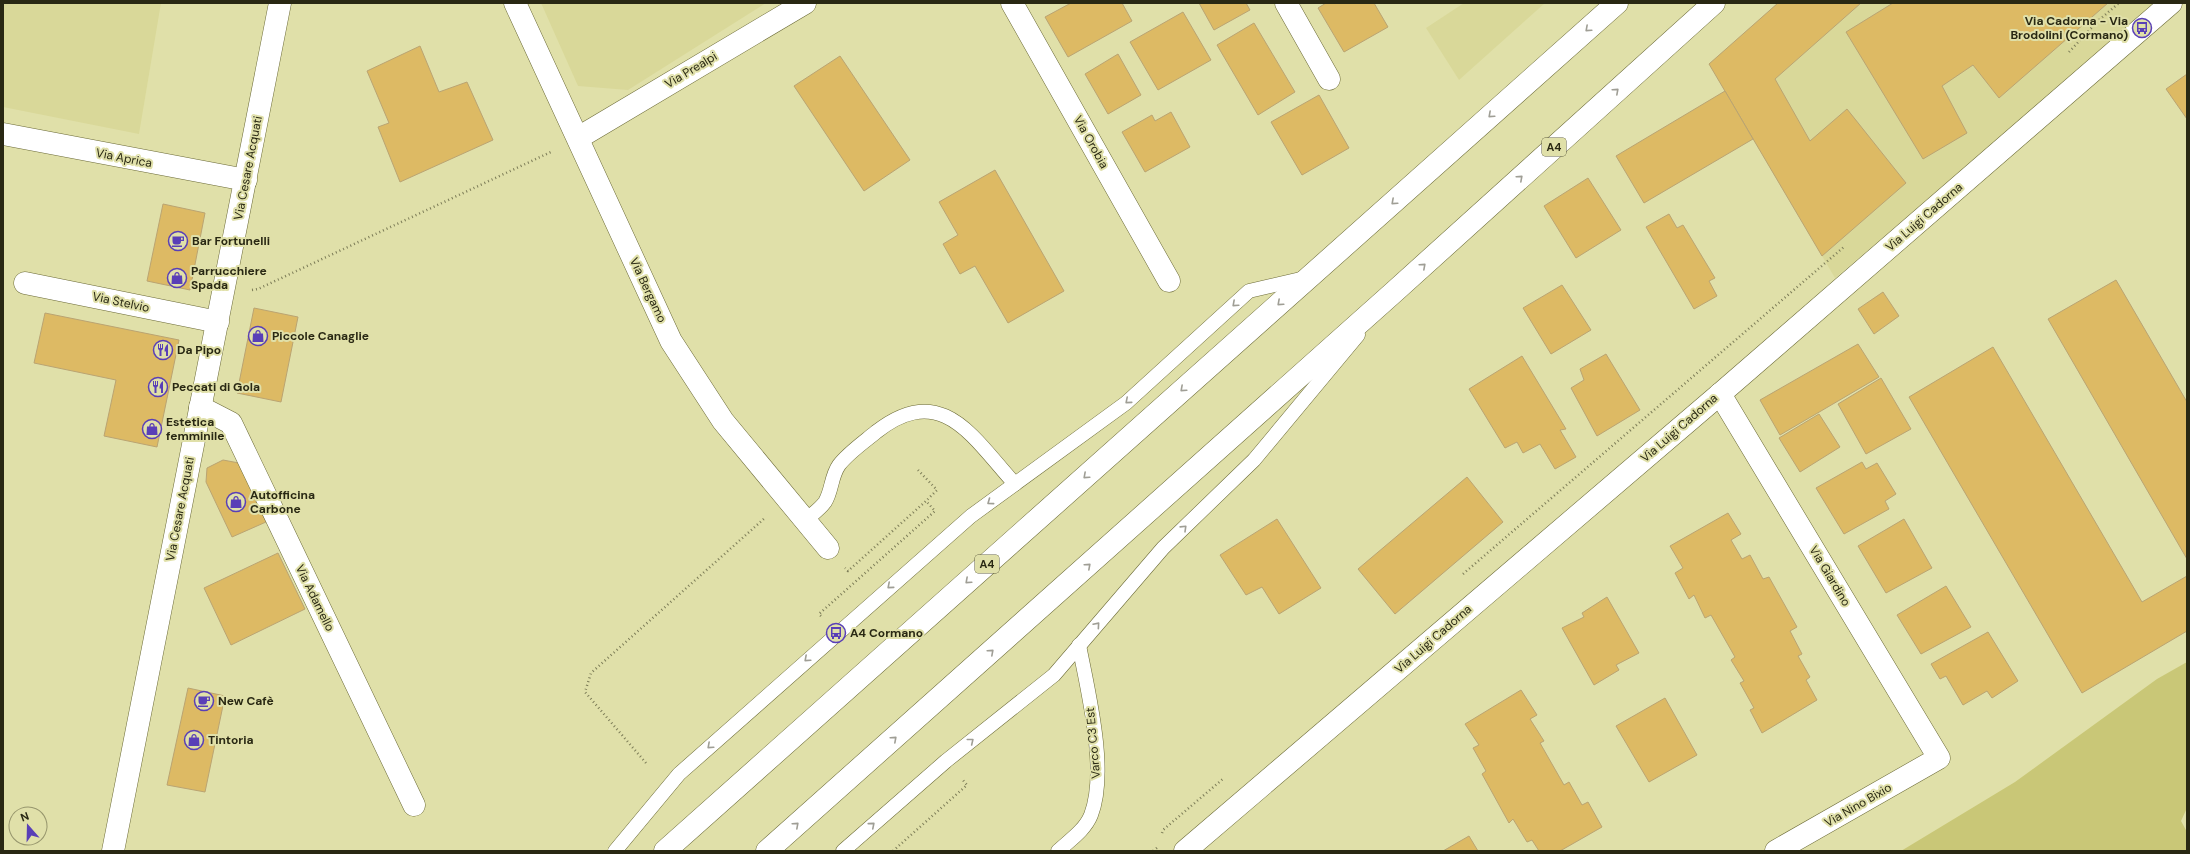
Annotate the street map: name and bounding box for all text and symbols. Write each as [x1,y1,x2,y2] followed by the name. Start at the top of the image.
[2010,13,2128,43] place label: Via Cadorna - Via Brodolini (Cormano)
[2131,17,2153,39] bus stop icon: Via Cadorna - Via Brodolini (Cormano)
[1585,24,1593,32] one-way arrow
[662,48,720,92] street label: Via Prealpi
[1611,89,1619,96] one-way arrow
[1488,111,1496,118] one-way arrow
[1070,113,1112,171] street label: Via Orobia
[230,114,266,221] street label: Via Cesare Acquati
[1542,138,1566,156] road number: A4
[95,145,153,171] street label: Via Aprica
[1515,176,1522,183] one-way arrow
[1882,179,1966,255] street label: Via Luigi Cadorna
[1391,197,1398,204] one-way arrow
[167,230,189,252] cafe icon: Bar Fortunelli
[192,233,270,249] place label: Bar Fortunelli
[626,255,670,325] street label: Via Bergamo
[191,263,267,293] place label: Parrucchiere Spada
[1418,263,1426,270] one-way arrow
[166,267,188,289] shop icon: Parrucchiere Spada
[91,288,151,316] street label: Via Stelvio
[1277,298,1285,305] one-way arrow
[1232,299,1240,307] one-way arrow
[247,325,269,347] shop icon: Piccole Canaglie
[272,328,369,344] place label: Piccole Canaglie
[152,339,174,361] restaurant icon: Da Pipo
[177,342,221,358] place label: Da Pipo
[147,376,169,398] restaurant icon: Peccati di Gola
[172,379,260,395] place label: Peccati di Gola
[1180,385,1188,392] one-way arrow
[1637,390,1721,466] street label: Via Luigi Cadorna
[1126,396,1133,403] one-way arrow
[166,414,224,444] place label: Estetica femminile
[141,418,163,440] shop icon: Estetica femminile
[162,455,198,562] street label: Via Cesare Acquati
[1083,471,1091,478] one-way arrow
[250,487,315,517] place label: Autofficina Carbone
[225,491,247,513] shop icon: Autofficina Carbone
[987,498,994,505] one-way arrow
[1179,525,1187,533] one-way arrow
[1806,543,1854,609] street label: Via Giardino
[975,555,999,573] road number: A4
[292,562,338,634] street label: Via Adamello
[1083,563,1090,570] one-way arrow
[965,576,973,583] one-way arrow
[888,582,895,589] one-way arrow
[1391,601,1475,677] street label: Via Luigi Cadorna
[825,622,847,644] bus stop icon: A4 Cormano
[1092,622,1099,629] one-way arrow
[850,625,923,641] place label: A4 Cormano
[986,650,993,657] one-way arrow
[805,655,812,662] one-way arrow
[193,690,215,712] cafe icon: New Cafè
[218,693,274,709] place label: New Cafè
[1082,706,1104,779] street label: Varco C3 Est
[183,729,205,751] shop icon: Tintoria
[208,732,253,748] place label: Tintoria
[889,736,896,743] one-way arrow
[967,739,974,746] one-way arrow
[708,741,715,748] one-way arrow
[1821,779,1895,831] street label: Via Nino Bixio
[8,806,48,846] north arrow
[18,809,31,825] text: N
[792,823,799,830] one-way arrow
[868,823,875,830] one-way arrow

